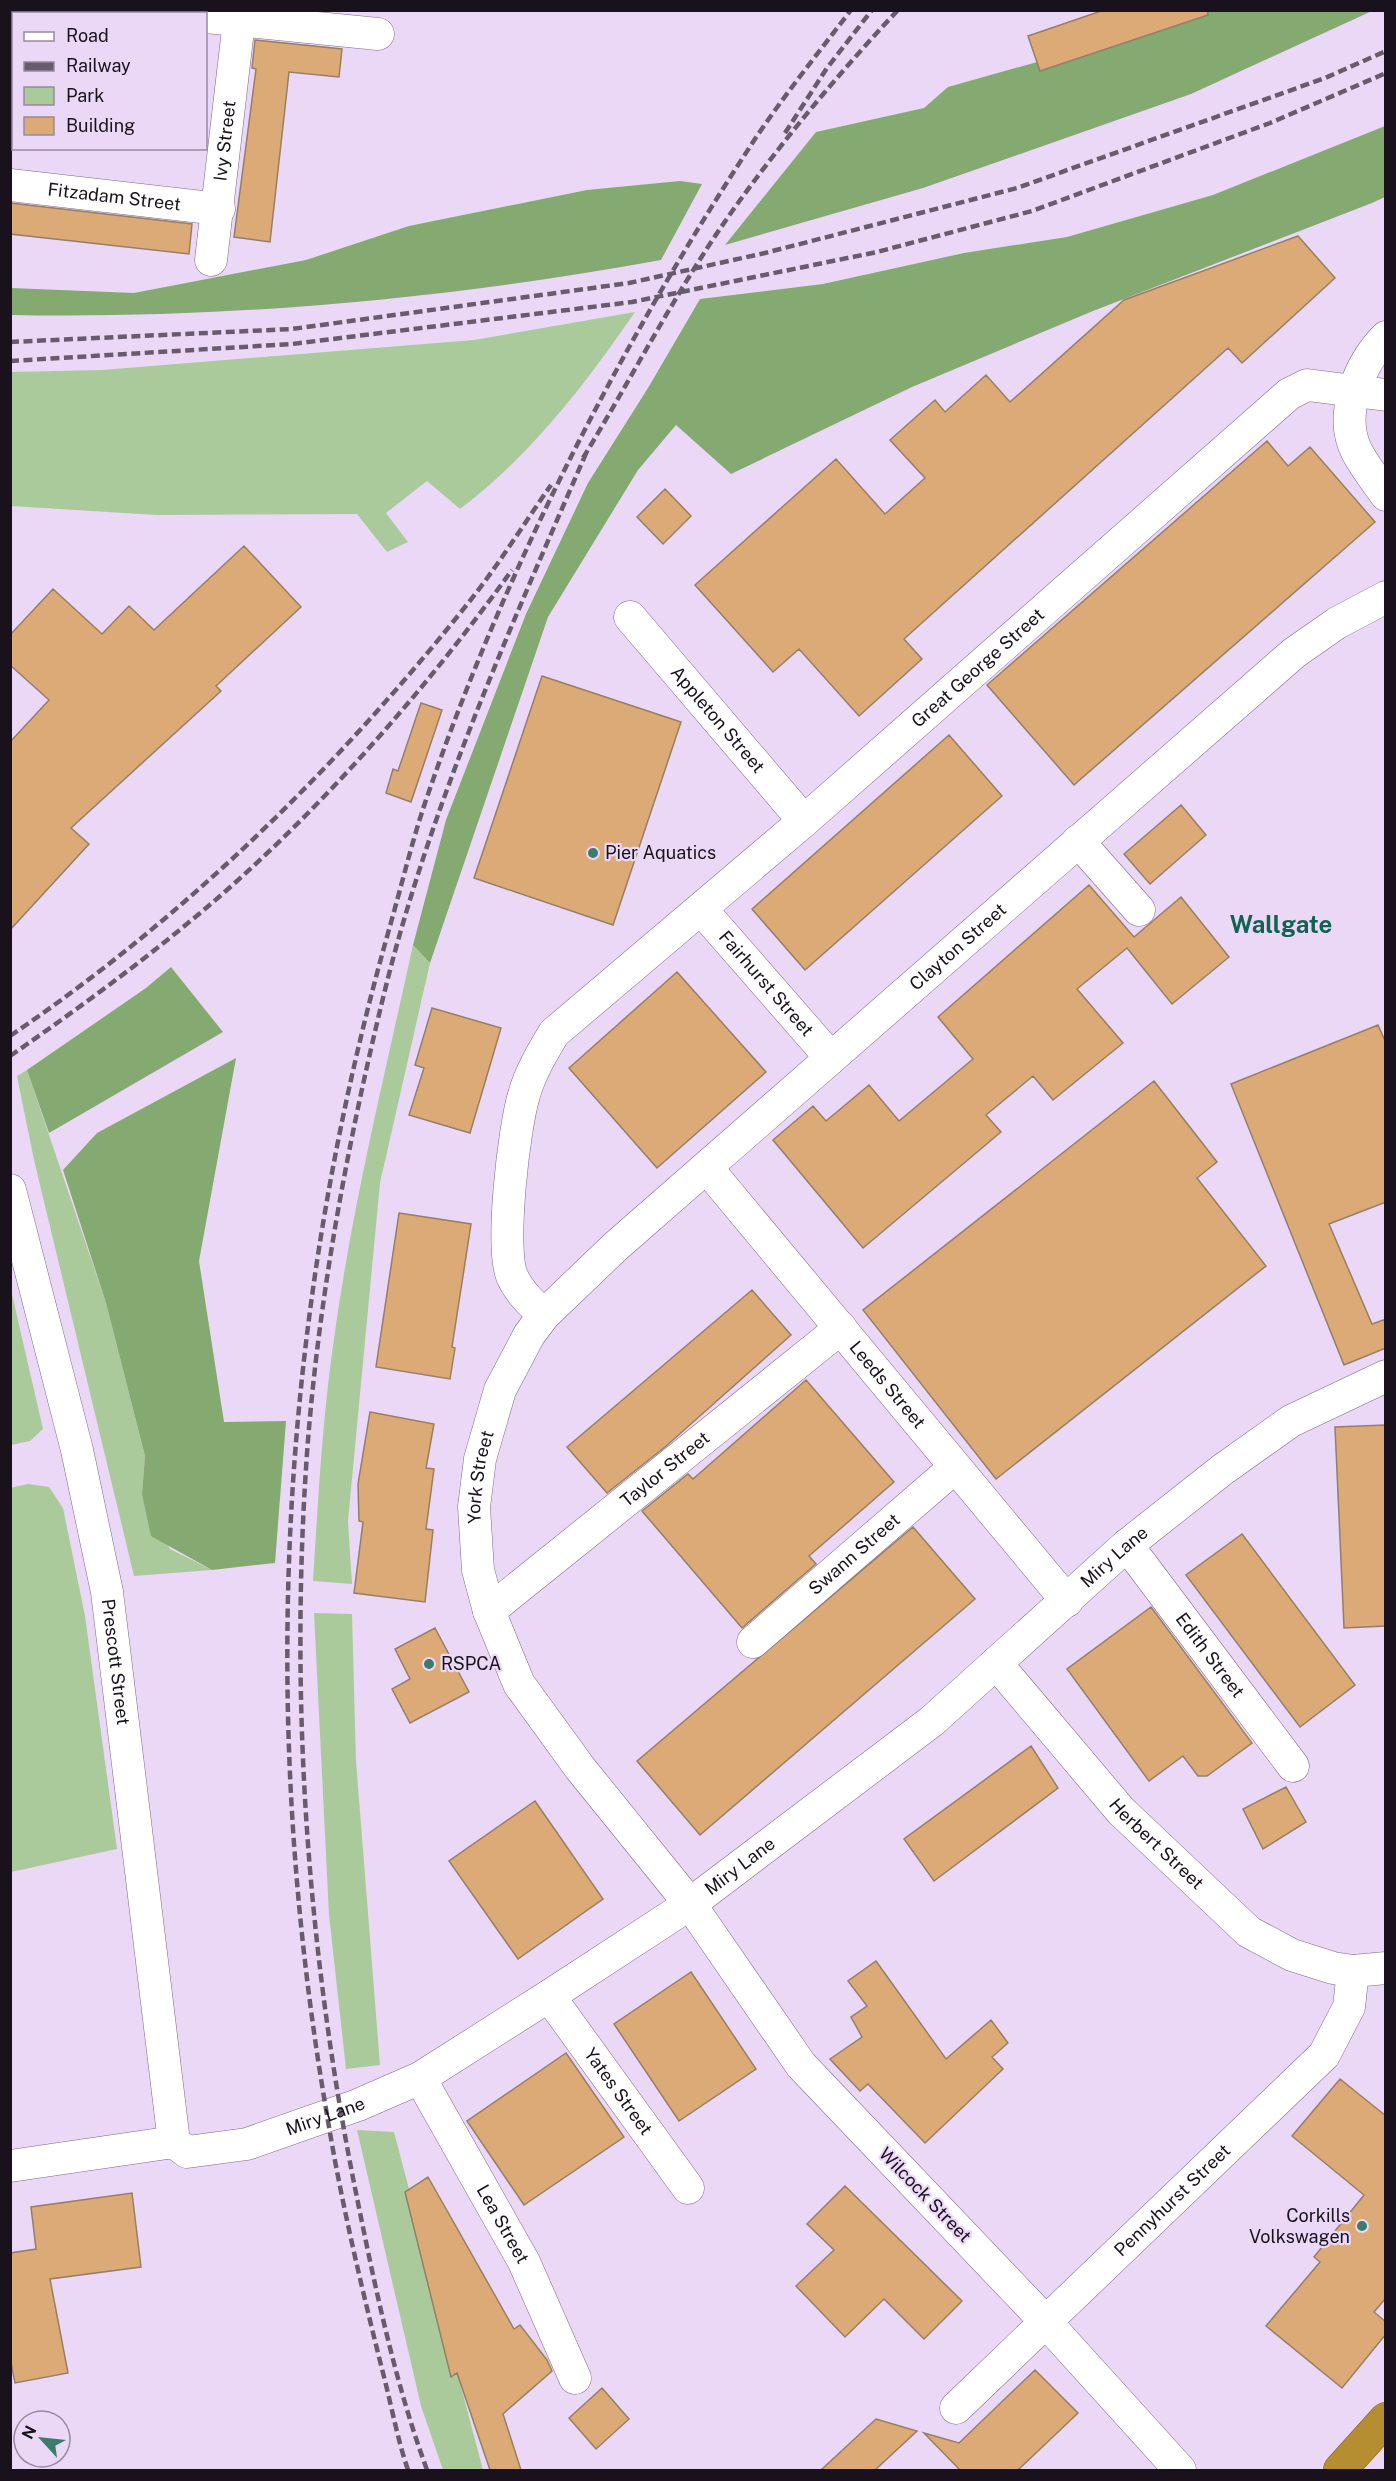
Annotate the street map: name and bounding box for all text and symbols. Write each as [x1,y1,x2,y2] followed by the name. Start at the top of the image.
[12,12,207,150] legend
[66,25,109,46] text: Road
[66,55,131,76] text: Railway
[66,85,104,106] text: Park
[209,99,240,182] street label: Ivy Street
[66,115,135,136] text: Building
[47,178,182,215] street label: Fitzadam Street
[907,604,1048,731] street label: Great George Street
[667,662,769,777] street label: Appleton Street
[605,842,716,863] place label: Pier Aquatics
[586,846,600,860] marker: Pier Aquatics
[905,899,1010,994] street label: Clayton Street
[1230,910,1332,938] district label: Wallgate
[715,926,818,1040] street label: Fairhurst Street
[845,1337,930,1432] street label: Leeds Street
[616,1427,714,1511] street label: Taylor Street
[463,1428,498,1524] street label: York Street
[804,1509,904,1599] street label: Swann Street
[1076,1522,1152,1592] street label: Miry Lane
[98,1597,134,1726] street label: Prescott Street
[1172,1608,1249,1702] street label: Edith Street
[441,1653,501,1674] place label: RSPCA
[422,1657,436,1671] marker: RSPCA
[1105,1794,1208,1894] street label: Herbert Street
[700,1833,779,1899] street label: Miry Lane
[580,2044,657,2139] street label: Yates Street
[283,2092,368,2140] street label: Miry Lane
[1110,2140,1234,2260] street label: Pennyhurst Street
[875,2143,976,2246] street label: Wilcock Street
[473,2181,534,2267] street label: Lea Street
[1249,2205,1350,2247] place label: Corkills Volkswagen
[1355,2219,1369,2233] marker: Corkills Volkswagen
[12,2409,72,2469] north arrow
[18,2423,40,2442] text: N

